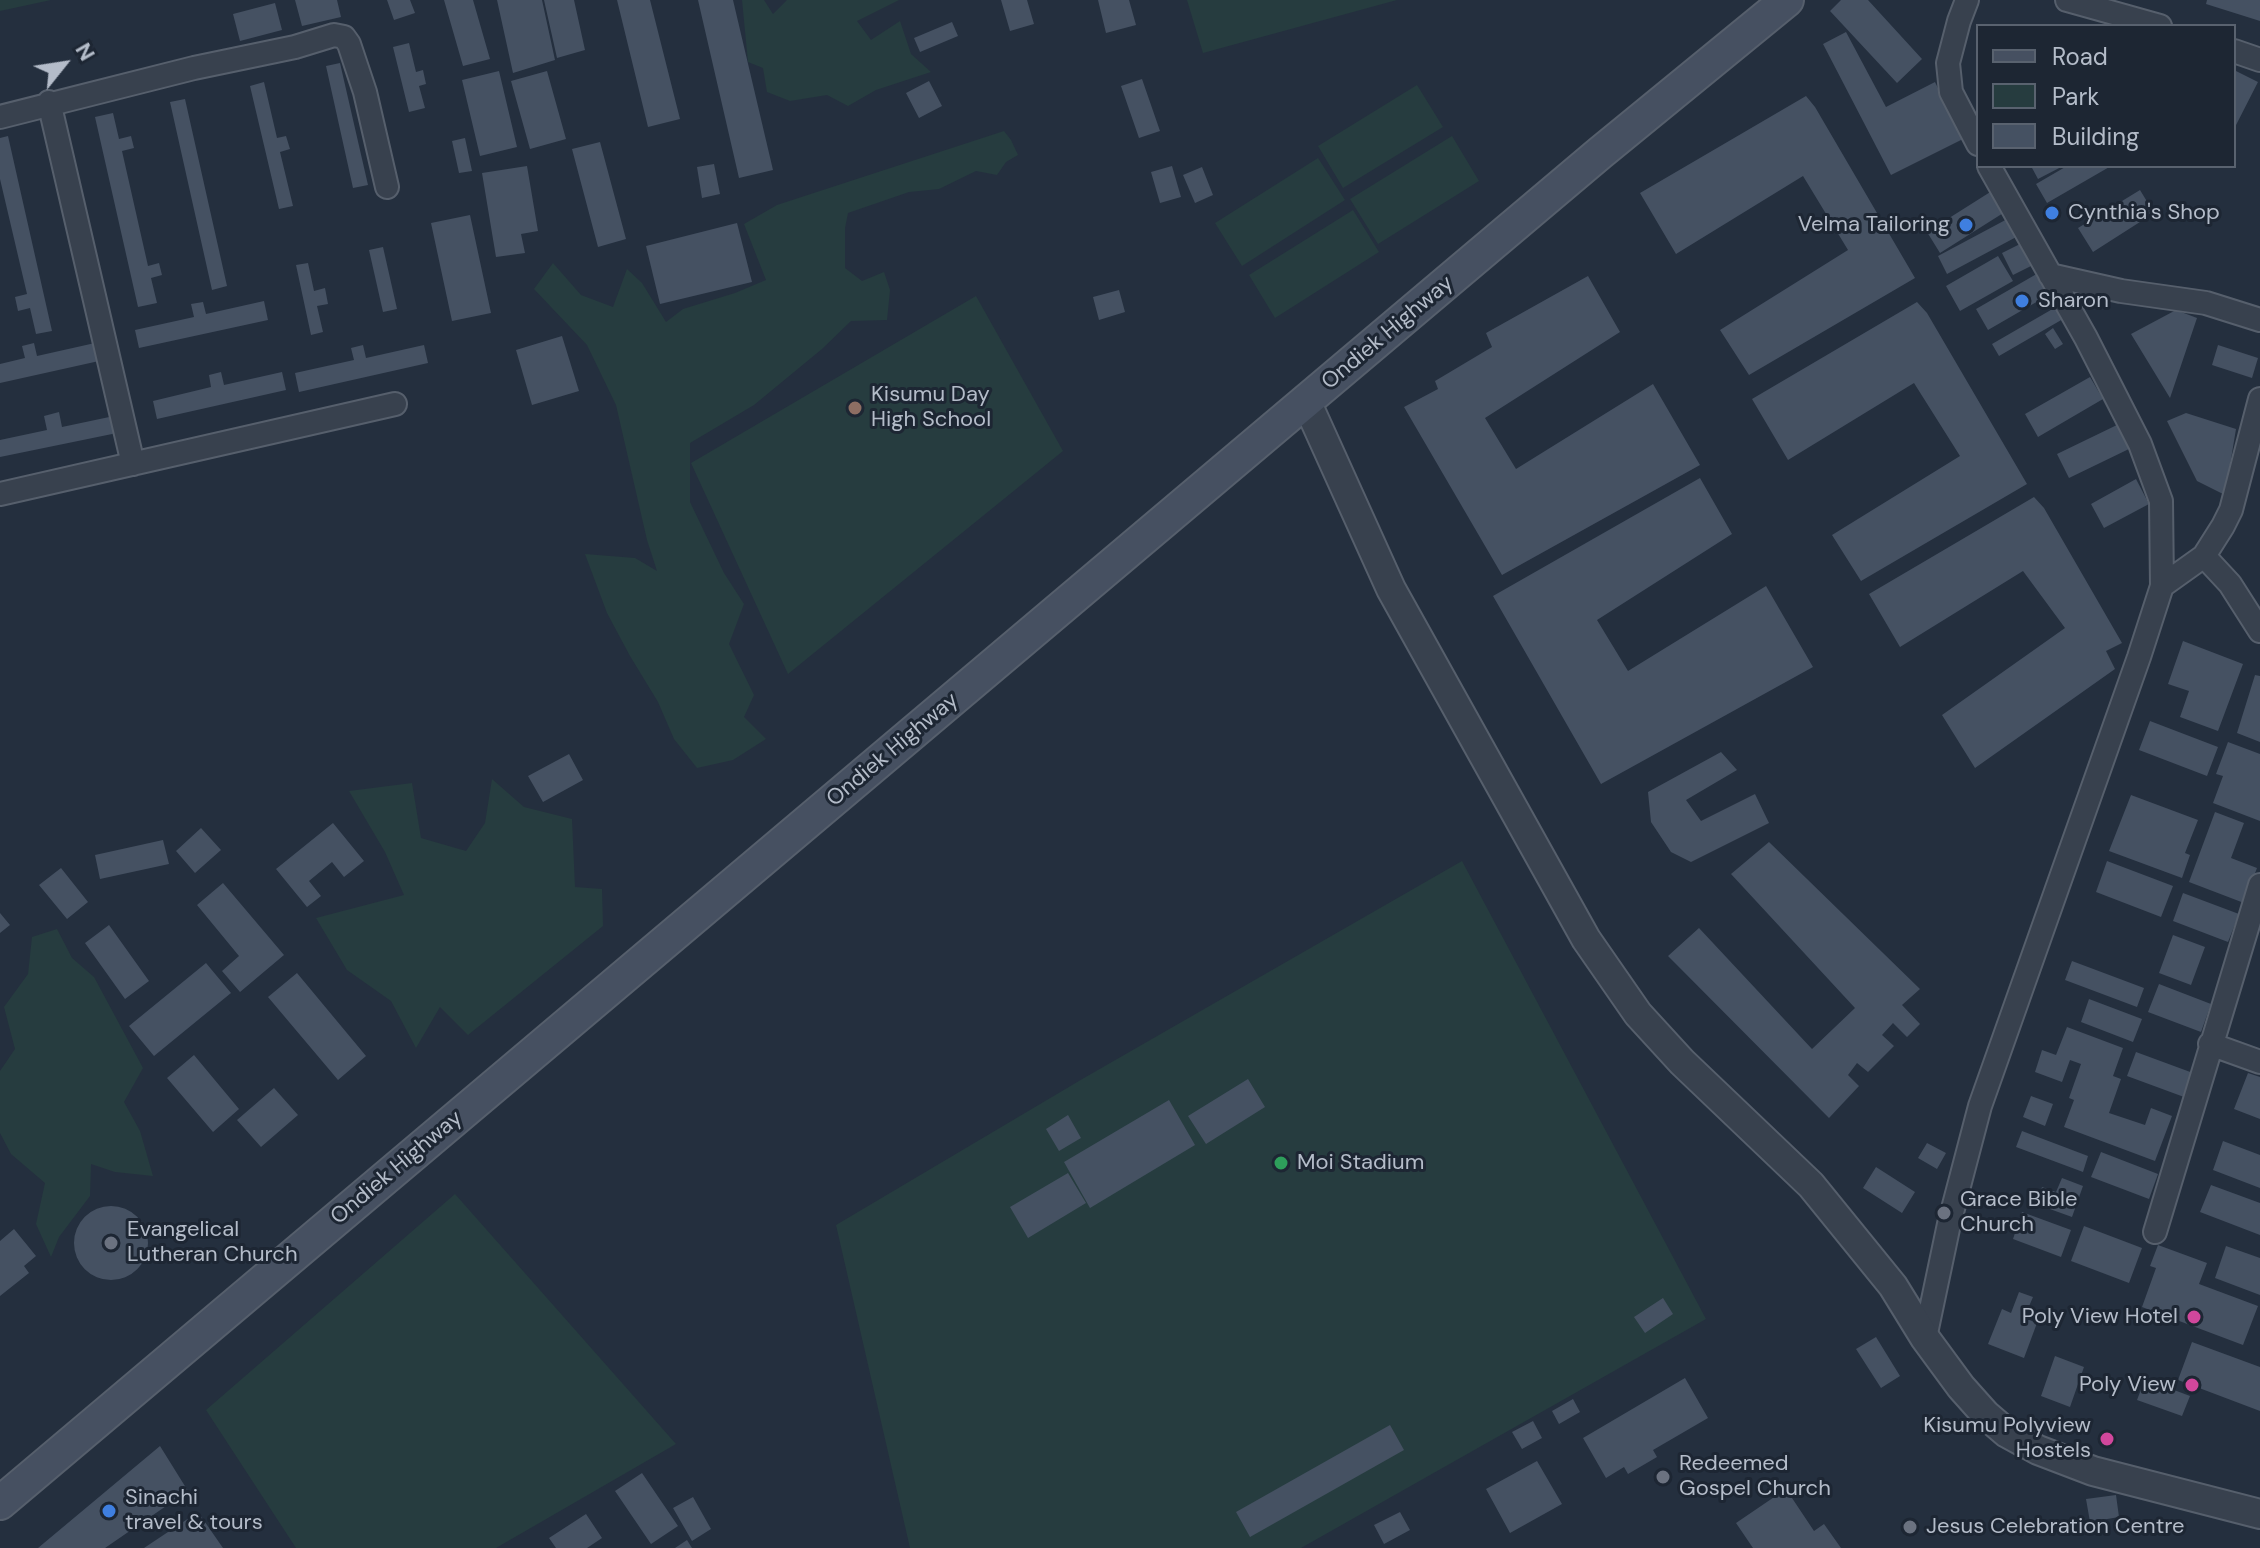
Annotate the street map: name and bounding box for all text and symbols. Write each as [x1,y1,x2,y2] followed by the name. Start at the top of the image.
[24,24,104,104] north arrow
[1976,24,2236,168] legend
[69,38,102,66] text: N
[2052,41,2108,72] text: Road
[2052,81,2099,112] text: Park
[2052,121,2139,152] text: Building
[2068,200,2220,226] place label: Cynthia's Shop
[2043,204,2061,222] marker: Cynthia's Shop
[1798,212,1950,238] place label: Velma Tailoring
[1957,216,1975,234] marker: Velma Tailoring
[1317,270,1459,396] street label: Ondiek Highway
[2038,288,2109,314] place label: Sharon
[2013,292,2031,310] marker: Sharon
[871,382,991,434] place label: Kisumu Day High School
[846,399,864,417] marker: Kisumu Day High School
[822,687,964,813] street label: Ondiek Highway
[326,1105,468,1231] street label: Ondiek Highway
[1297,1150,1424,1176] place label: Moi Stadium
[1272,1154,1290,1172] marker: Moi Stadium
[1960,1187,2077,1238] place label: Grace Bible Church
[1935,1204,1953,1222] marker: Grace Bible Church
[127,1217,298,1268] place label: Evangelical Lutheran Church
[102,1234,120,1252] marker: Evangelical Lutheran Church
[2022,1304,2178,1330] place label: Poly View Hotel
[2185,1308,2203,1326] marker: Poly View Hotel
[2079,1372,2176,1398] place label: Poly View
[2183,1376,2201,1394] marker: Poly View
[1923,1413,2091,1464] place label: Kisumu Polyview Hostels
[2098,1430,2116,1448] marker: Kisumu Polyview Hostels
[1679,1451,1831,1502] place label: Redeemed Gospel Church
[1654,1468,1672,1486] marker: Redeemed Gospel Church
[125,1485,263,1536] place label: Sinachi travel & tours
[100,1502,118,1520] marker: Sinachi travel & tours
[1926,1514,2184,1540] place label: Jesus Celebration Centre
[1901,1518,1919,1536] marker: Jesus Celebration Centre

